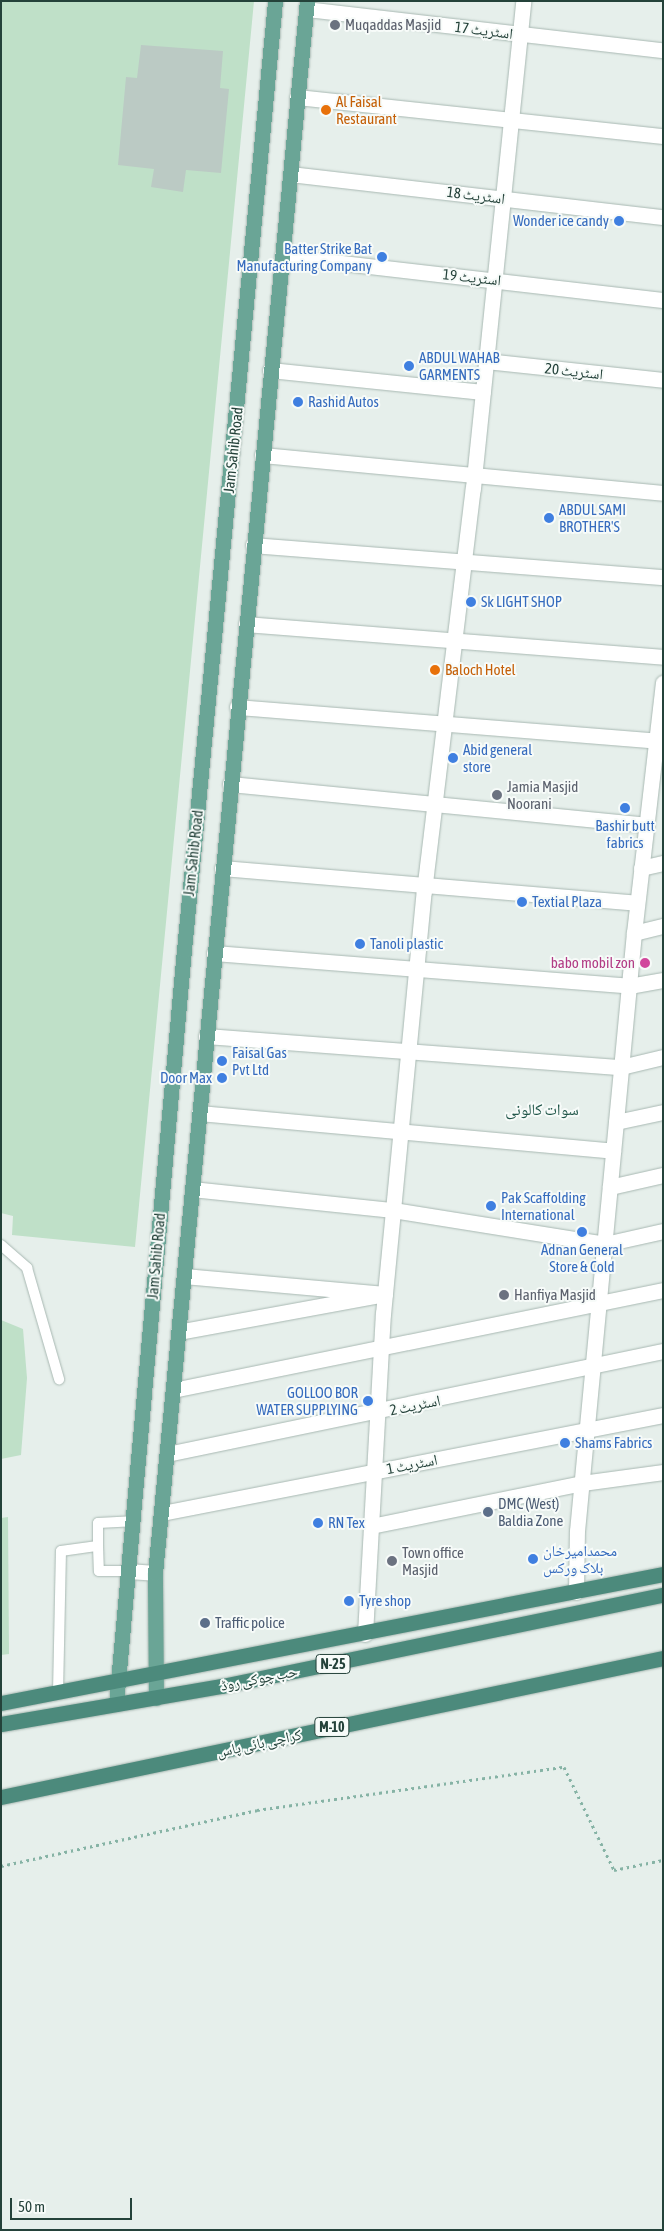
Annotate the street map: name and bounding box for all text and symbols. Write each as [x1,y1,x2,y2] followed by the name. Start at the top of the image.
[345,16,441,34] place label: Muqaddas Masjid
[454,18,514,42] street label: اسٹریٹ 17
[329,19,341,31] marker: Muqaddas Masjid
[336,92,397,127] place label: Al Faisal Restaurant
[320,104,332,116] marker: Al Faisal Restaurant
[446,183,506,207] street label: اسٹریٹ 18
[513,212,609,230] place label: Wonder ice candy
[613,215,625,227] marker: Wonder ice candy
[236,239,372,274] place label: Batter Strike Bat Manufacturing Company
[376,251,388,263] marker: Batter Strike Bat Manufacturing Company
[442,265,502,289] street label: اسٹریٹ 19
[419,348,500,383] place label: ABDUL WAHAB GARMENTS
[544,359,604,383] street label: اسٹریٹ 20
[403,360,415,372] marker: ABDUL WAHAB GARMENTS
[308,393,379,411] place label: Rashid Autos
[292,396,304,408] marker: Rashid Autos
[220,406,246,494] street label: Jam Sahib Road
[559,500,626,535] place label: ABDUL SAMI BROTHER'S
[543,512,555,524] marker: ABDUL SAMI BROTHER'S
[481,593,562,611] place label: Sk LIGHT SHOP
[465,596,477,608] marker: Sk LIGHT SHOP
[445,661,516,679] place label: Baloch Hotel
[429,664,441,676] marker: Baloch Hotel
[463,740,532,775] place label: Abid general store
[447,752,459,764] marker: Abid general store
[507,777,578,812] place label: Jamia Masjid Noorani
[491,789,503,801] marker: Jamia Masjid Noorani
[619,802,631,814] marker: Bashir butt fabrics
[180,809,206,897] street label: Jam Sahib Road
[595,816,655,851] place label: Bashir butt fabrics
[532,893,602,911] place label: Textial Plaza
[516,896,528,908] marker: Textial Plaza
[370,935,443,953] place label: Tanoli plastic
[354,938,366,950] marker: Tanoli plastic
[551,954,635,972] place label: babo mobil zon
[639,957,651,969] marker: babo mobil zon
[232,1043,287,1078] place label: Faisal Gas Pvt Ltd
[216,1055,228,1067] marker: Faisal Gas Pvt Ltd
[160,1069,212,1087] place label: Door Max
[216,1072,228,1084] marker: Door Max
[505,1099,579,1119] district label: سوات کالونی
[501,1188,586,1223] place label: Pak Scaffolding International
[485,1200,497,1212] marker: Pak Scaffolding International
[143,1212,169,1300] street label: Jam Sahib Road
[576,1226,588,1238] marker: Adnan General Store & Cold
[541,1240,623,1275] place label: Adnan General Store & Cold
[514,1286,596,1304] place label: Hanfiya Masjid
[498,1289,510,1301] marker: Hanfiya Masjid
[256,1383,358,1418] place label: GOLLOO BOR WATER SUPPLYING
[388,1391,442,1419] street label: اسٹریٹ 2
[362,1395,374,1407] marker: GOLLOO BOR WATER SUPPLYING
[575,1434,652,1452] place label: Shams Fabrics
[559,1437,571,1449] marker: Shams Fabrics
[385,1450,439,1478] street label: اسٹریٹ 1
[498,1494,563,1529] place label: DMC (West) Baldia Zone
[482,1506,494,1518] marker: DMC (West) Baldia Zone
[328,1514,365,1532] place label: RN Tex
[312,1517,324,1529] marker: RN Tex
[543,1541,617,1576] place label: محمداميرخان بلاک ورکس
[402,1543,464,1578] place label: Town office Masjid
[527,1553,539,1565] marker: محمداميرخان بلاک ورکس
[386,1555,398,1567] marker: Town office Masjid
[359,1592,411,1610] place label: Tyre shop
[343,1595,355,1607] marker: Tyre shop
[215,1614,285,1632] place label: Traffic police
[199,1617,211,1629] marker: Traffic police
[316,1652,350,1676] road number: N-25
[219,1662,299,1694] street label: حب چوکی روڈ
[313,1715,351,1738] road number: M-10
[215,1725,303,1761] street label: کراچی بائی پاس
[12,2188,135,2220] scale bar
[18,2198,45,2215] text: 50 m

